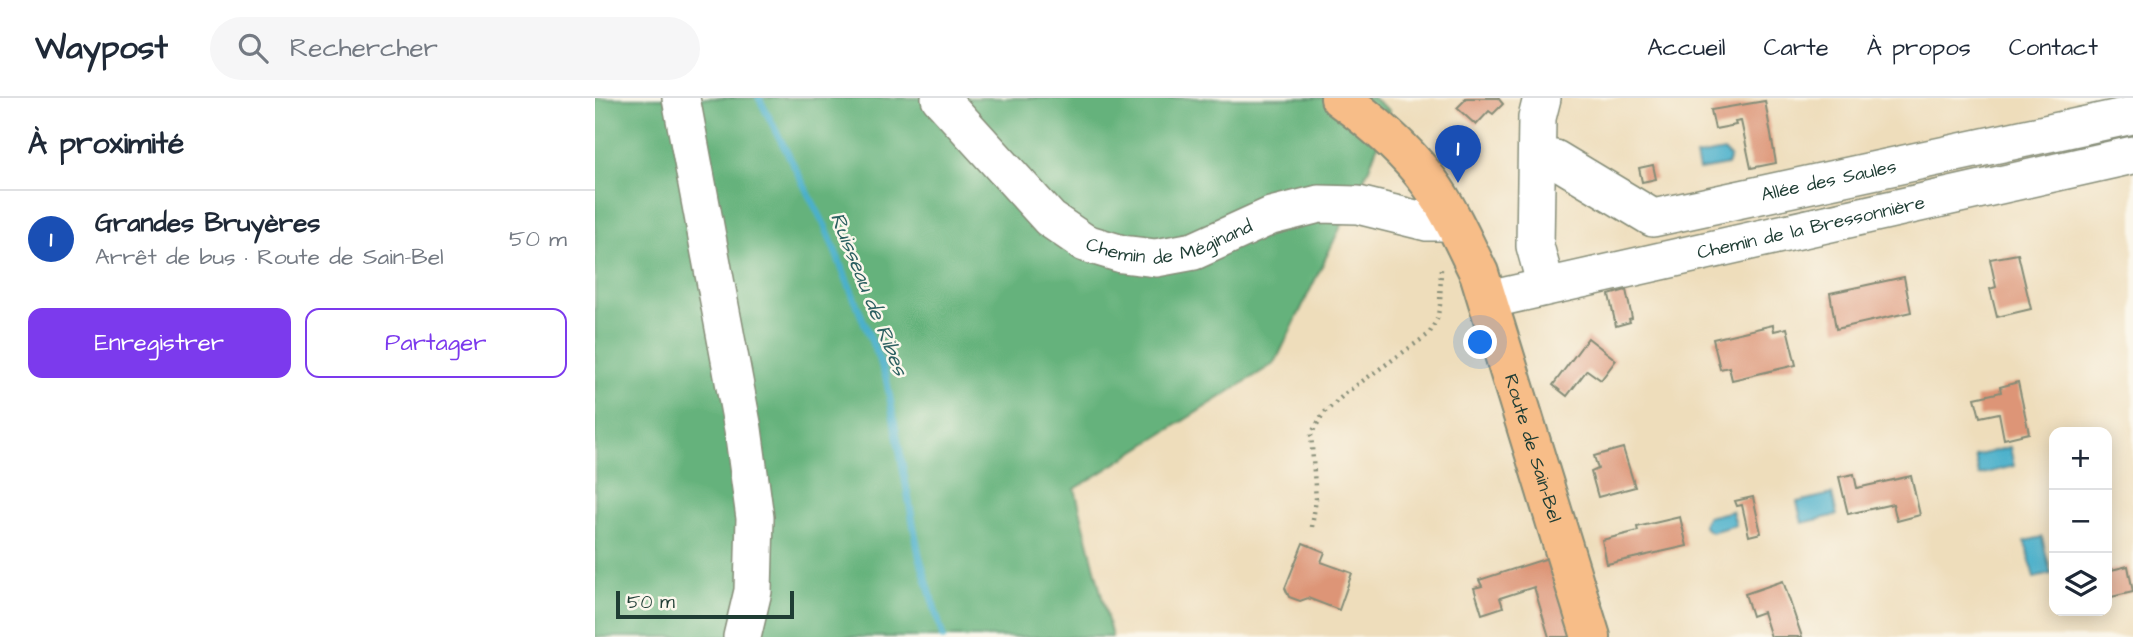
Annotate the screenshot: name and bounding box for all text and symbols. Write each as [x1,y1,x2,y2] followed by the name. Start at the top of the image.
[210,17,700,80] search box
[35,25,168,71] text: Waypost
[234,29,272,67] icon: search
[290,30,438,66] text: Rechercher
[1647,31,1726,65] text: Accueil
[1764,31,1829,65] text: Carte
[1867,31,1971,65] text: À propos
[2009,31,2098,65] text: Contact
[28,123,184,165] text: À proximité
[1435,125,1481,183] pin: 1
[1758,153,1899,208] street label: Allée des Saules
[1694,189,1928,266] street label: Chemin de la Bressonnière
[95,205,320,241] text: Grandes Bruyères
[823,208,915,381] water label: Ruisseau de Ribes
[1083,213,1257,272] street label: Chemin de Méginand
[50,223,52,255] text: 1
[509,223,567,255] text: 50 m
[95,241,444,273] text: Arrêt de bus · Route de Sain-Bel
[28,308,291,378] button: Enregistrer
[305,308,567,378] button: Partager
[1463,325,1497,359] your location
[1497,370,1568,526] street label: Route de Sain-Bel
[2049,427,2112,616] map controls
[2049,427,2112,490] button: +
[2049,490,2112,553] button: −
[2049,553,2112,616] button: layers
[616,588,795,620] scale bar
[627,589,675,616] text: 50 m

